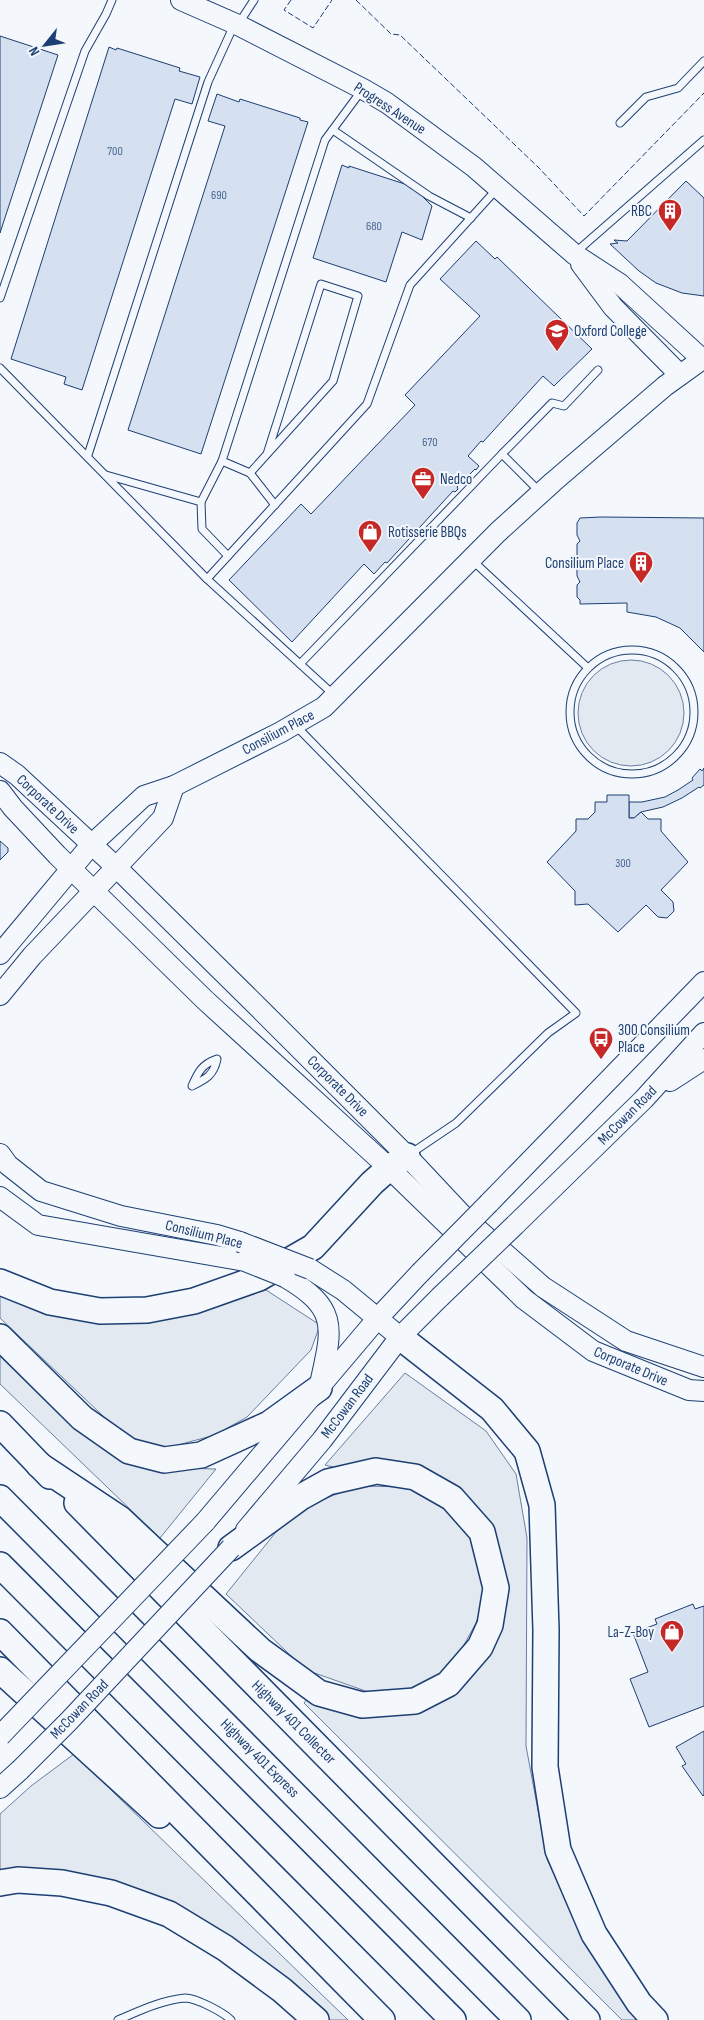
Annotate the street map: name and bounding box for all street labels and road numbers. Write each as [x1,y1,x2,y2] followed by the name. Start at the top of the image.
[350,78,429,139] street label: Progress Avenue
[239,706,318,759] street label: Consilium Place
[12,770,83,838] street label: Corporate Drive
[303,1052,372,1121] street label: Corporate Drive
[594,1082,661,1149] street label: McCowan Road
[163,1216,245,1253] street label: Consilium Place
[591,1342,671,1391] street label: Corporate Drive
[317,1370,378,1442] street label: McCowan Road
[46,1675,113,1743] street label: McCowan Road
[248,1676,340,1769] street label: Highway 401 Collector
[216,1715,303,1802] street label: Highway 401 Express

